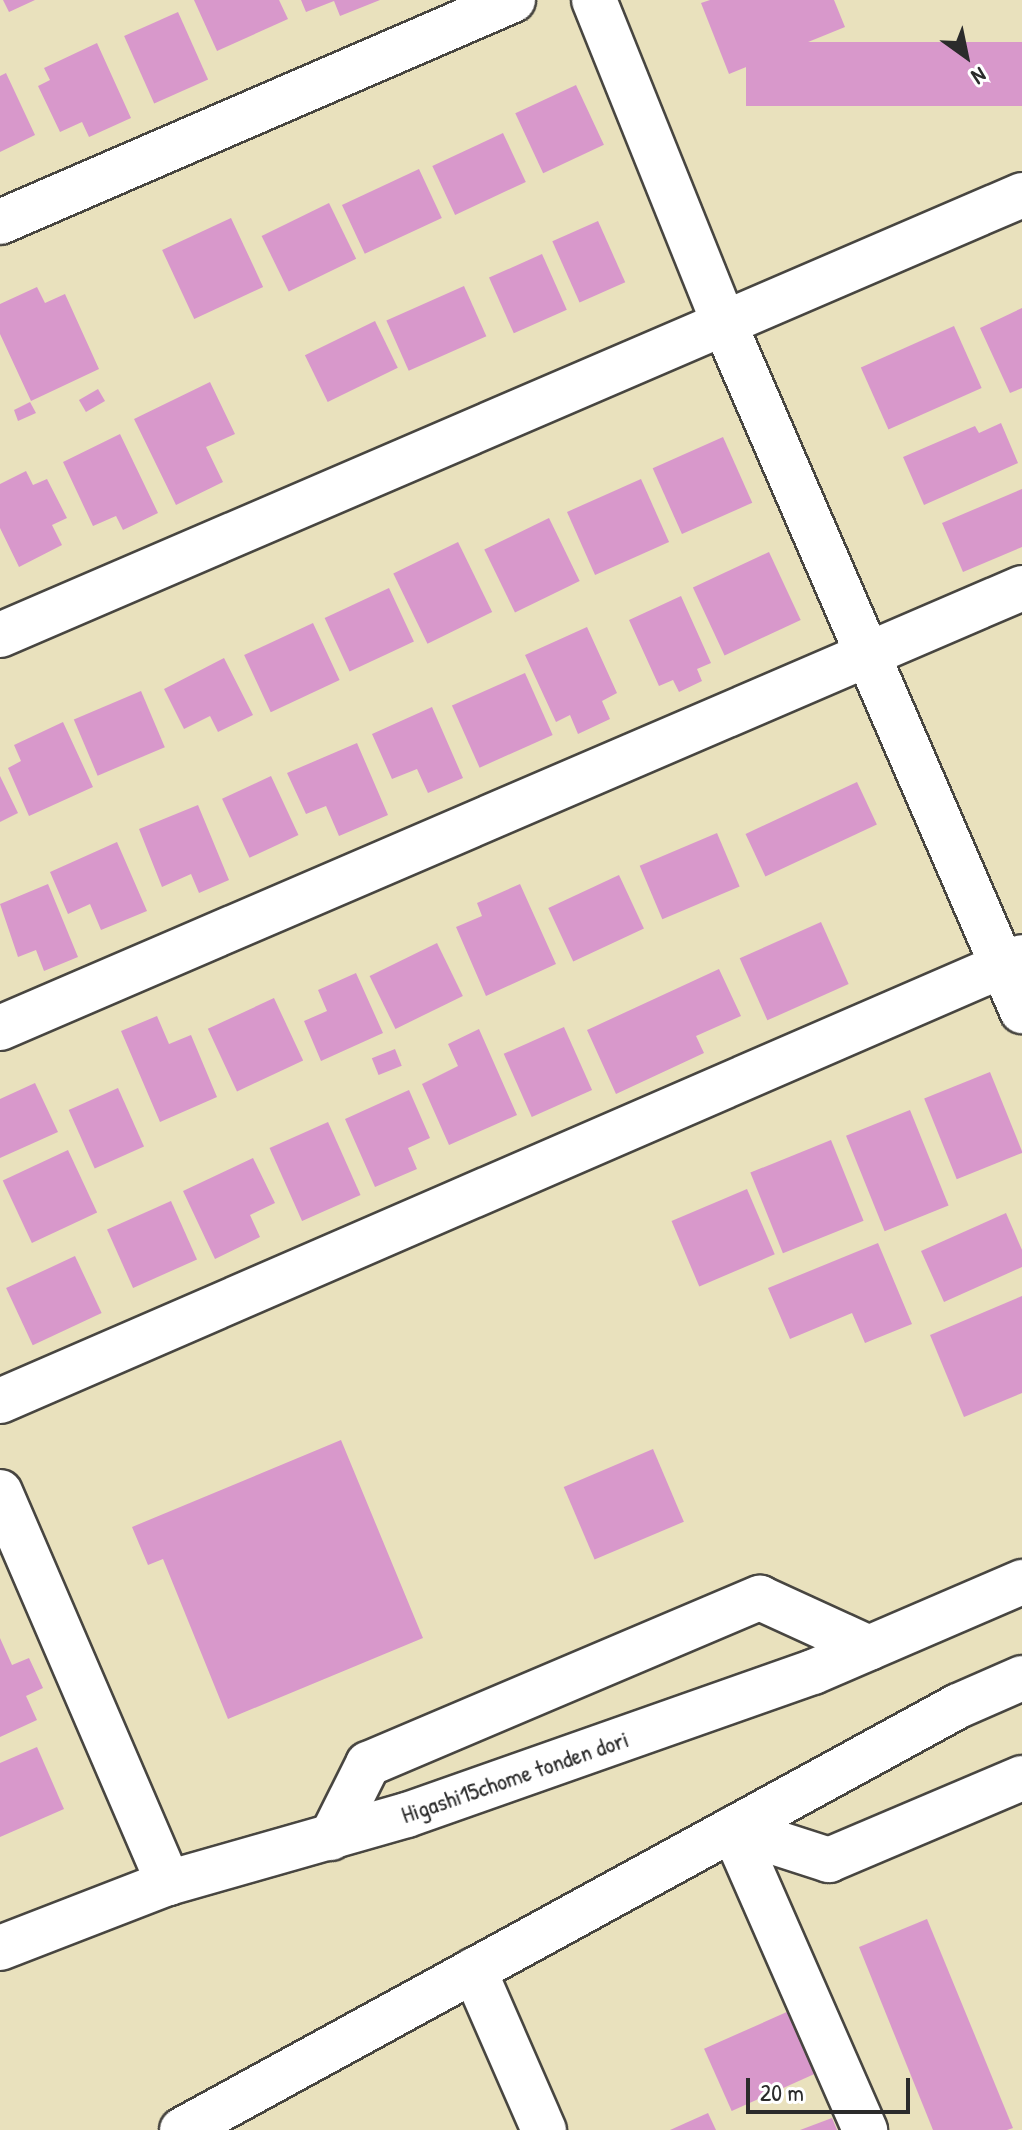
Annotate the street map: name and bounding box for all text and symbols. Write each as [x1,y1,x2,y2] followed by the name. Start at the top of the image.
[926,16,1006,96] north arrow
[966,60,992,92] text: N
[398,1725,632,1829] street label: Higashi15chome tonden dori
[750,2062,914,2112] scale bar
[760,2076,804,2108] text: 20 m

